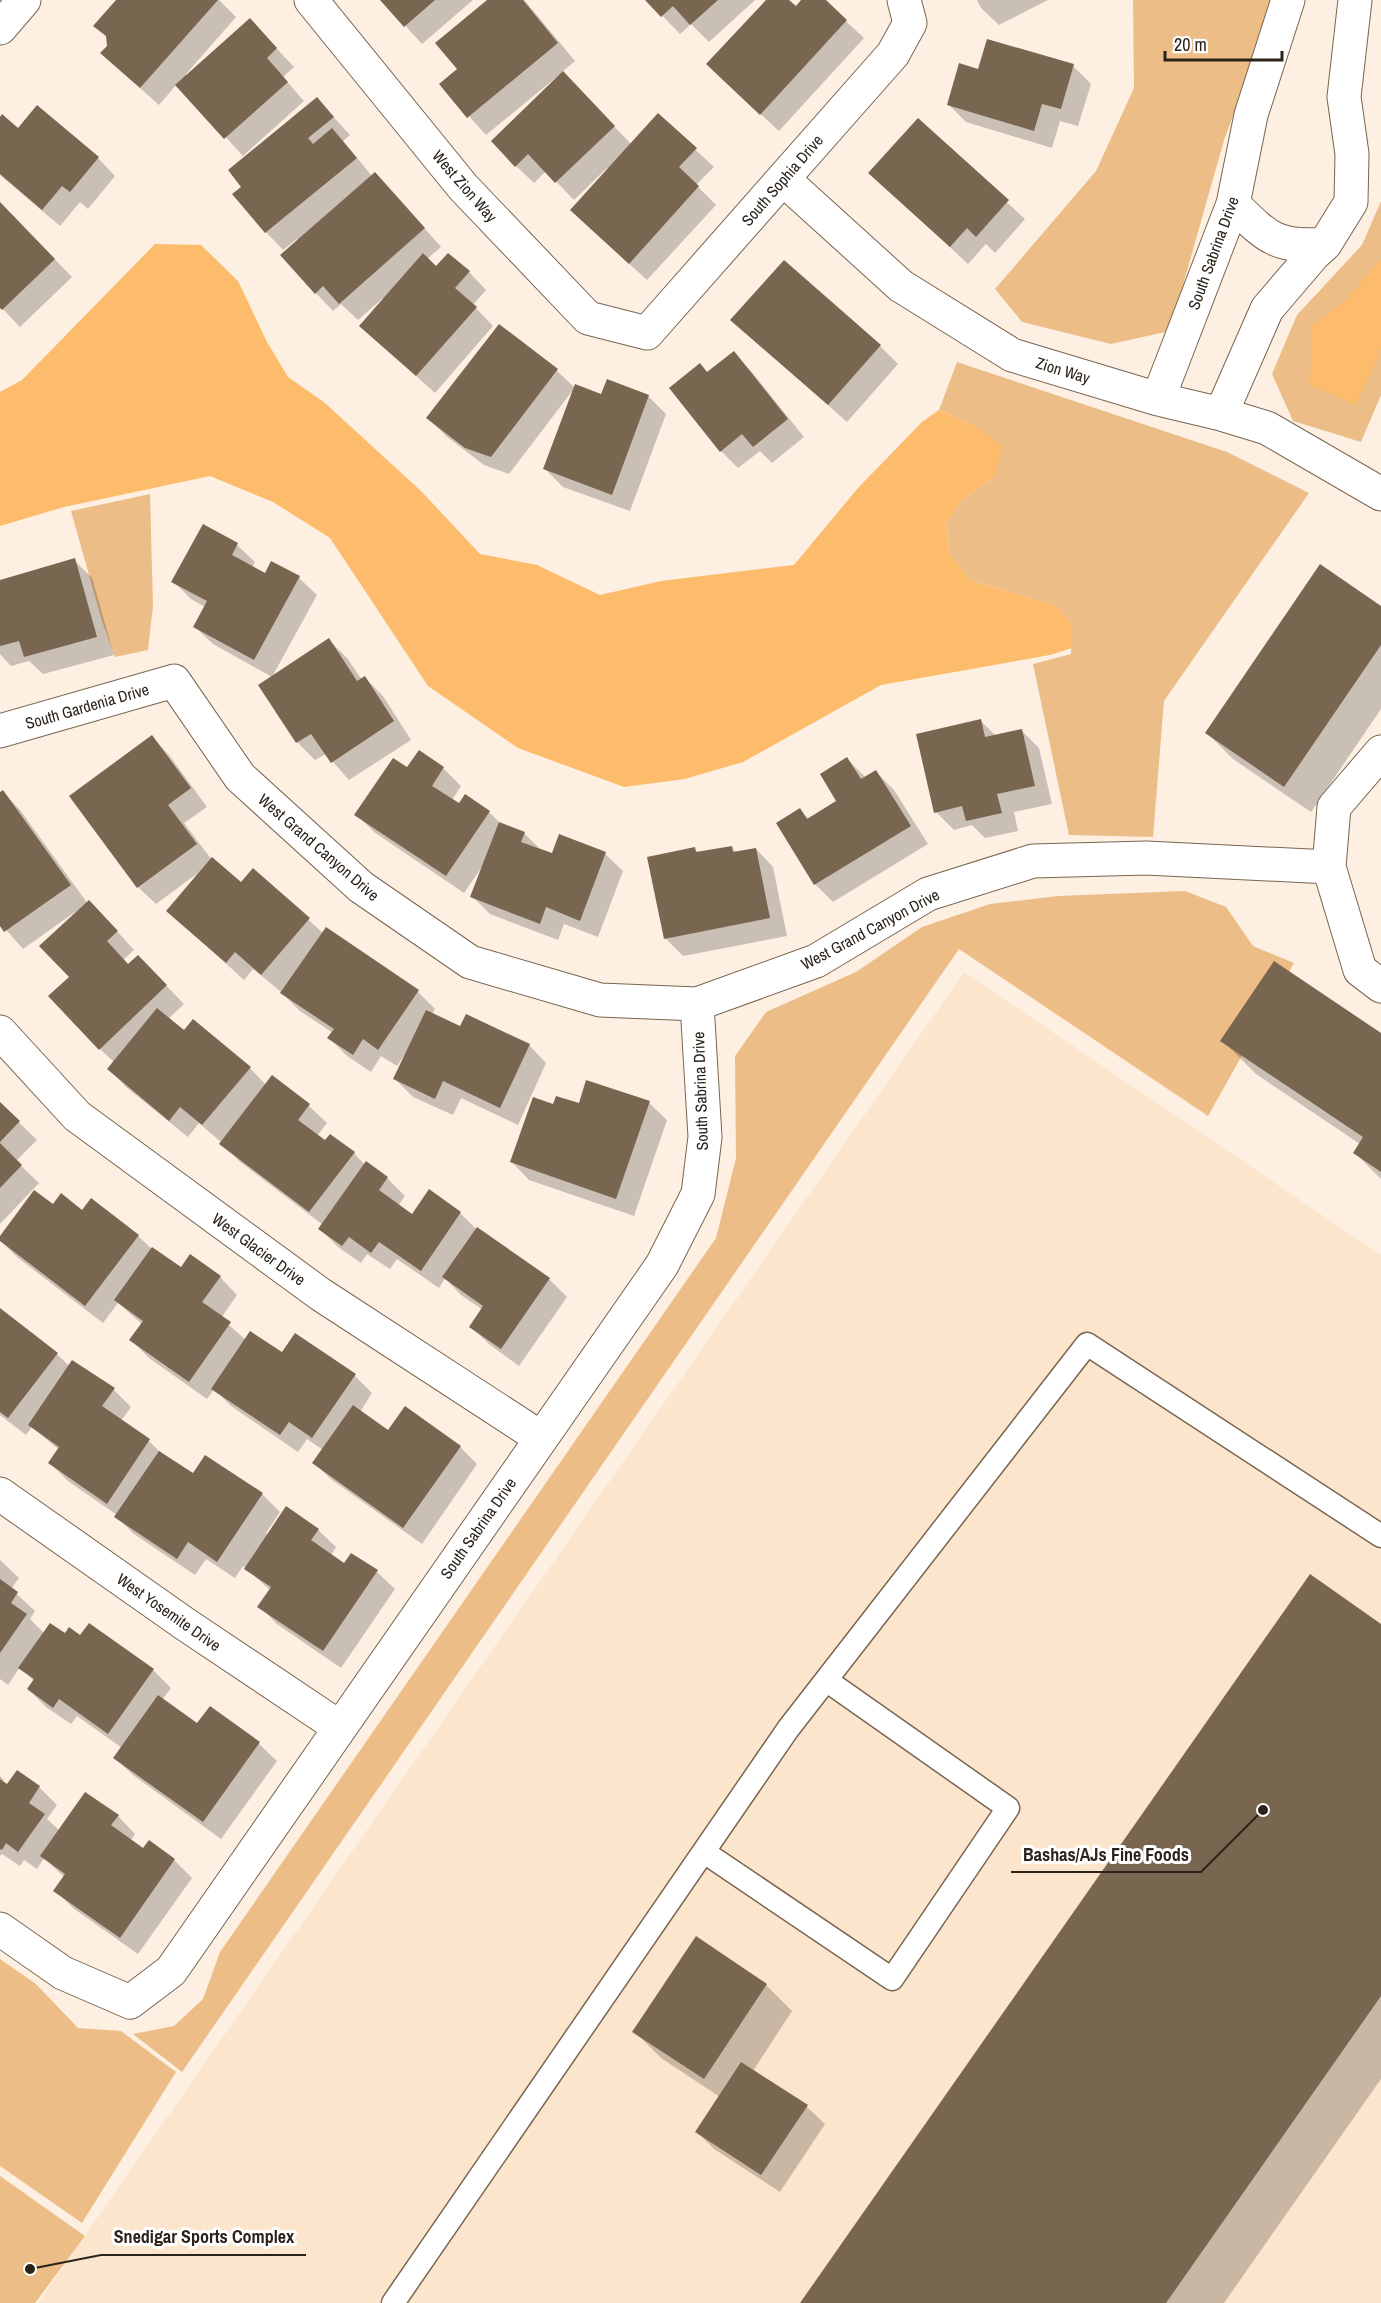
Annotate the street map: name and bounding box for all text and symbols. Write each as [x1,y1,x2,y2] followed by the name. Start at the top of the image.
[1165,24,1282,62] scale bar
[1174,32,1207,57] text: 20 m
[736,130,828,230] street label: South Sophia Drive
[428,145,503,227] street label: West Zion Way
[1182,193,1244,313] street label: South Sabrina Drive
[1033,351,1093,389] street label: Zion Way
[23,678,151,734] street label: South Gardenia Drive
[254,788,384,906] street label: West Grand Canyon Drive
[797,883,943,975] street label: West Grand Canyon Drive
[687,1031,713,1151] street label: South Sabrina Drive
[208,1208,310,1290] street label: West Glacier Drive
[435,1473,521,1583] street label: South Sabrina Drive
[113,1568,225,1656] street label: West Yosemite Drive
[1011,1836,1201,1872] callout: Bashas/AJs Fine Foods
[1023,1842,1189,1867] text: Bashas/AJs Fine Foods
[101,2219,306,2255] callout: Snedigar Sports Complex
[114,2224,295,2249] text: Snedigar Sports Complex

